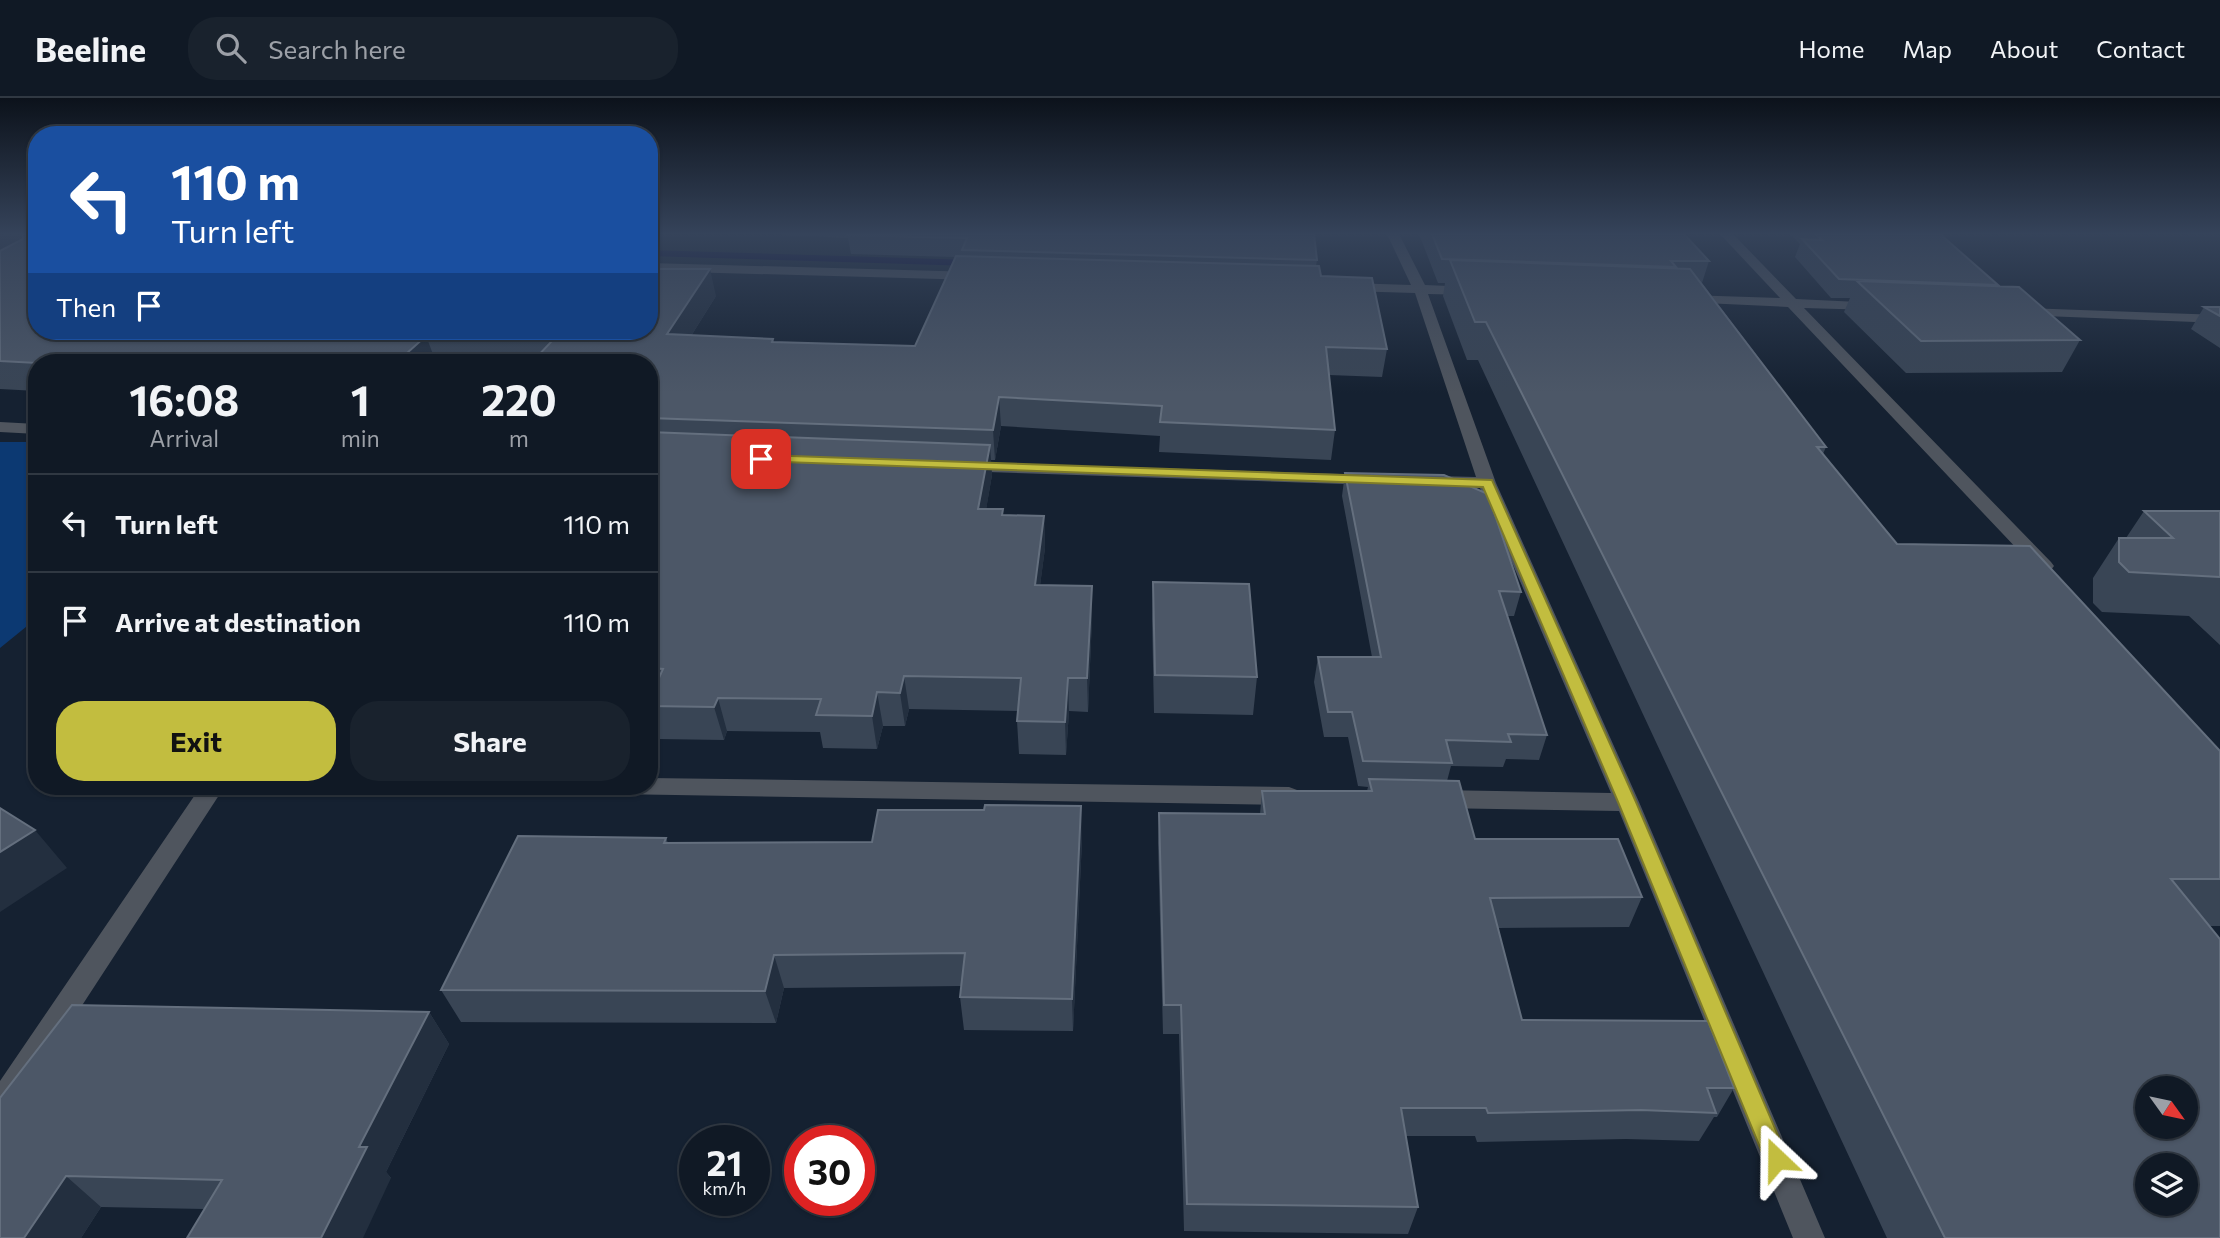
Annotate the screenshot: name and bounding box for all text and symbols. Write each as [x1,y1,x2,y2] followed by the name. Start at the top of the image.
[188,17,678,80] search box
[35,28,146,69] text: Beeline
[212,29,250,67] icon: search
[268,33,406,64] text: Search here
[1799,34,1865,63] text: Home
[1903,34,1952,63] text: Map
[1990,34,2058,63] text: About
[2096,34,2185,63] text: Contact
[171,150,300,210] text: 110 m
[56,154,147,245] icon: left
[171,210,295,250] text: Turn left
[130,287,168,325] icon: arrive
[56,291,116,322] text: Then
[129,373,239,425] text: 16:08
[351,373,370,425] text: 1
[481,373,557,425] text: 220
[150,424,219,452] text: Arrival
[341,424,380,452] text: min
[509,424,529,452] text: m
[731,429,791,489] pin
[742,440,780,478] icon: arrive
[56,504,94,542] icon: left
[115,508,218,539] text: Turn left
[563,508,630,539] text: 110 m
[56,602,94,640] icon: arrive
[115,606,361,637] text: Arrive at destination
[563,606,630,637] text: 110 m
[56,701,336,781] button: Exit
[350,701,630,781] button: Share
[2135,1076,2198,1139] north arrow
[2135,1076,2198,1216] map controls
[1740,1122,1814,1196] position arrow
[784,1125,875,1216] speed limit sign: 30
[707,1140,742,1183] text: 21
[2135,1153,2198,1216] button: layers
[703,1177,746,1199] text: km/h

